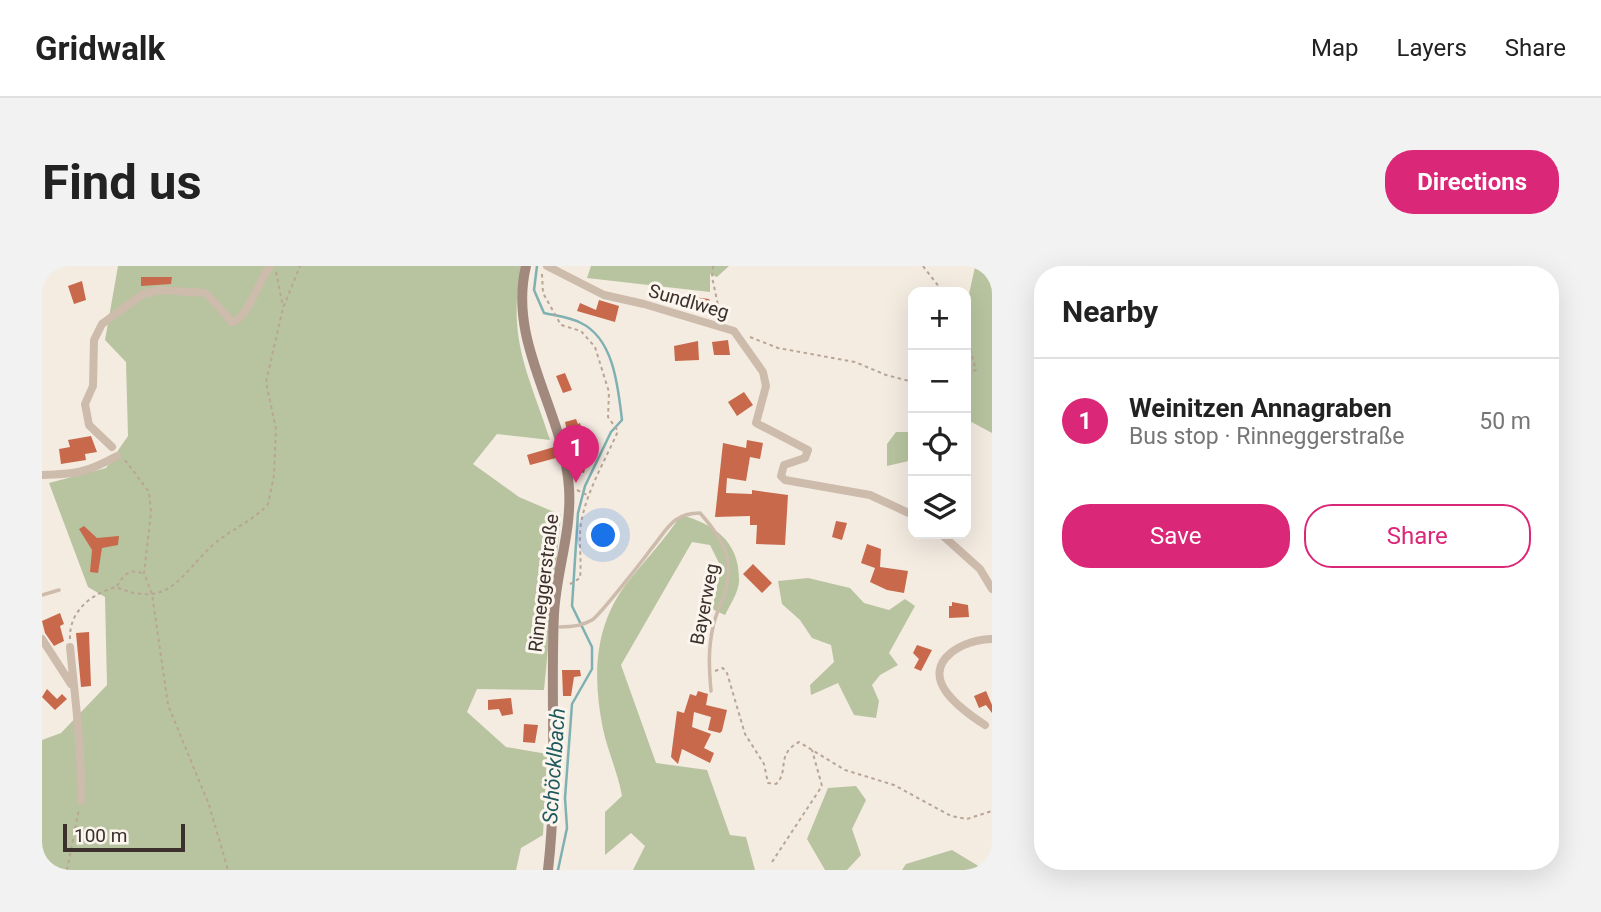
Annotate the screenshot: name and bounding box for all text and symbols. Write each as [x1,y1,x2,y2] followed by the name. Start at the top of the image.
[35,29,165,68] text: Gridwalk
[1311,34,1359,62] text: Map
[1397,34,1467,62] text: Layers
[1505,34,1566,62] text: Share
[1385,150,1559,214] button: Directions
[42,154,202,211] text: Find us
[646,279,732,324] street label: Sundlweg
[908,287,971,539] map controls
[908,287,971,350] button: +
[1062,294,1158,329] text: Nearby
[908,350,971,413] button: −
[1129,393,1392,423] text: Weinitzen Annagraben
[1078,408,1092,435] text: 1
[1479,408,1531,435] text: 50 m
[908,413,971,476] button: locate
[1129,423,1405,450] text: Bus stop · Rinneggerstraße
[553,425,599,483] pin: 1
[908,476,971,539] button: layers
[1062,504,1290,568] button: Save
[1304,504,1531,568] button: Share
[524,513,563,653] street label: Rinneggerstraße
[586,518,620,552] your location
[685,561,724,647] street label: Bayerweg
[538,707,570,825] water label: Schöcklbach
[63,821,186,853] scale bar
[74,824,127,847] text: 100 m

